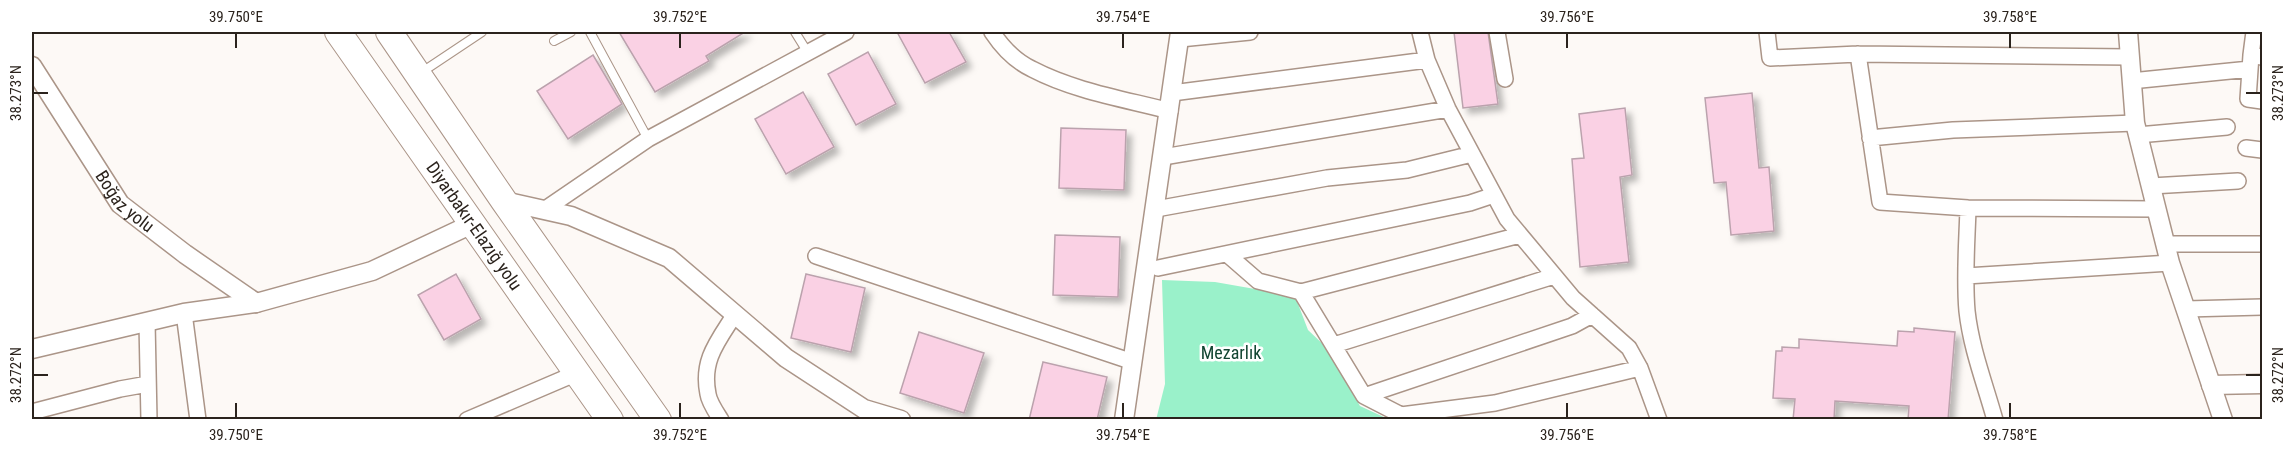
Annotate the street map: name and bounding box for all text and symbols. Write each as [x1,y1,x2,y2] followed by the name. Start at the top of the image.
[209,8,263,26] text: 39.750°E
[653,8,707,26] text: 39.752°E
[1096,8,1150,26] text: 39.754°E
[1540,8,1594,26] text: 39.756°E
[1983,8,2037,26] text: 39.758°E
[7,65,25,121] text: 38.273°N
[2269,65,2287,121] text: 38.273°N
[422,158,527,294] street label: Diyarbakır-Elazığ yolu
[91,166,159,236] street label: Boğaz yolu
[1201,342,1261,363] park label: Mezarlık
[7,347,25,403] text: 38.272°N
[2269,347,2287,403] text: 38.272°N
[209,426,263,444] text: 39.750°E
[653,426,707,444] text: 39.752°E
[1096,426,1150,444] text: 39.754°E
[1540,426,1594,444] text: 39.756°E
[1983,426,2037,444] text: 39.758°E

